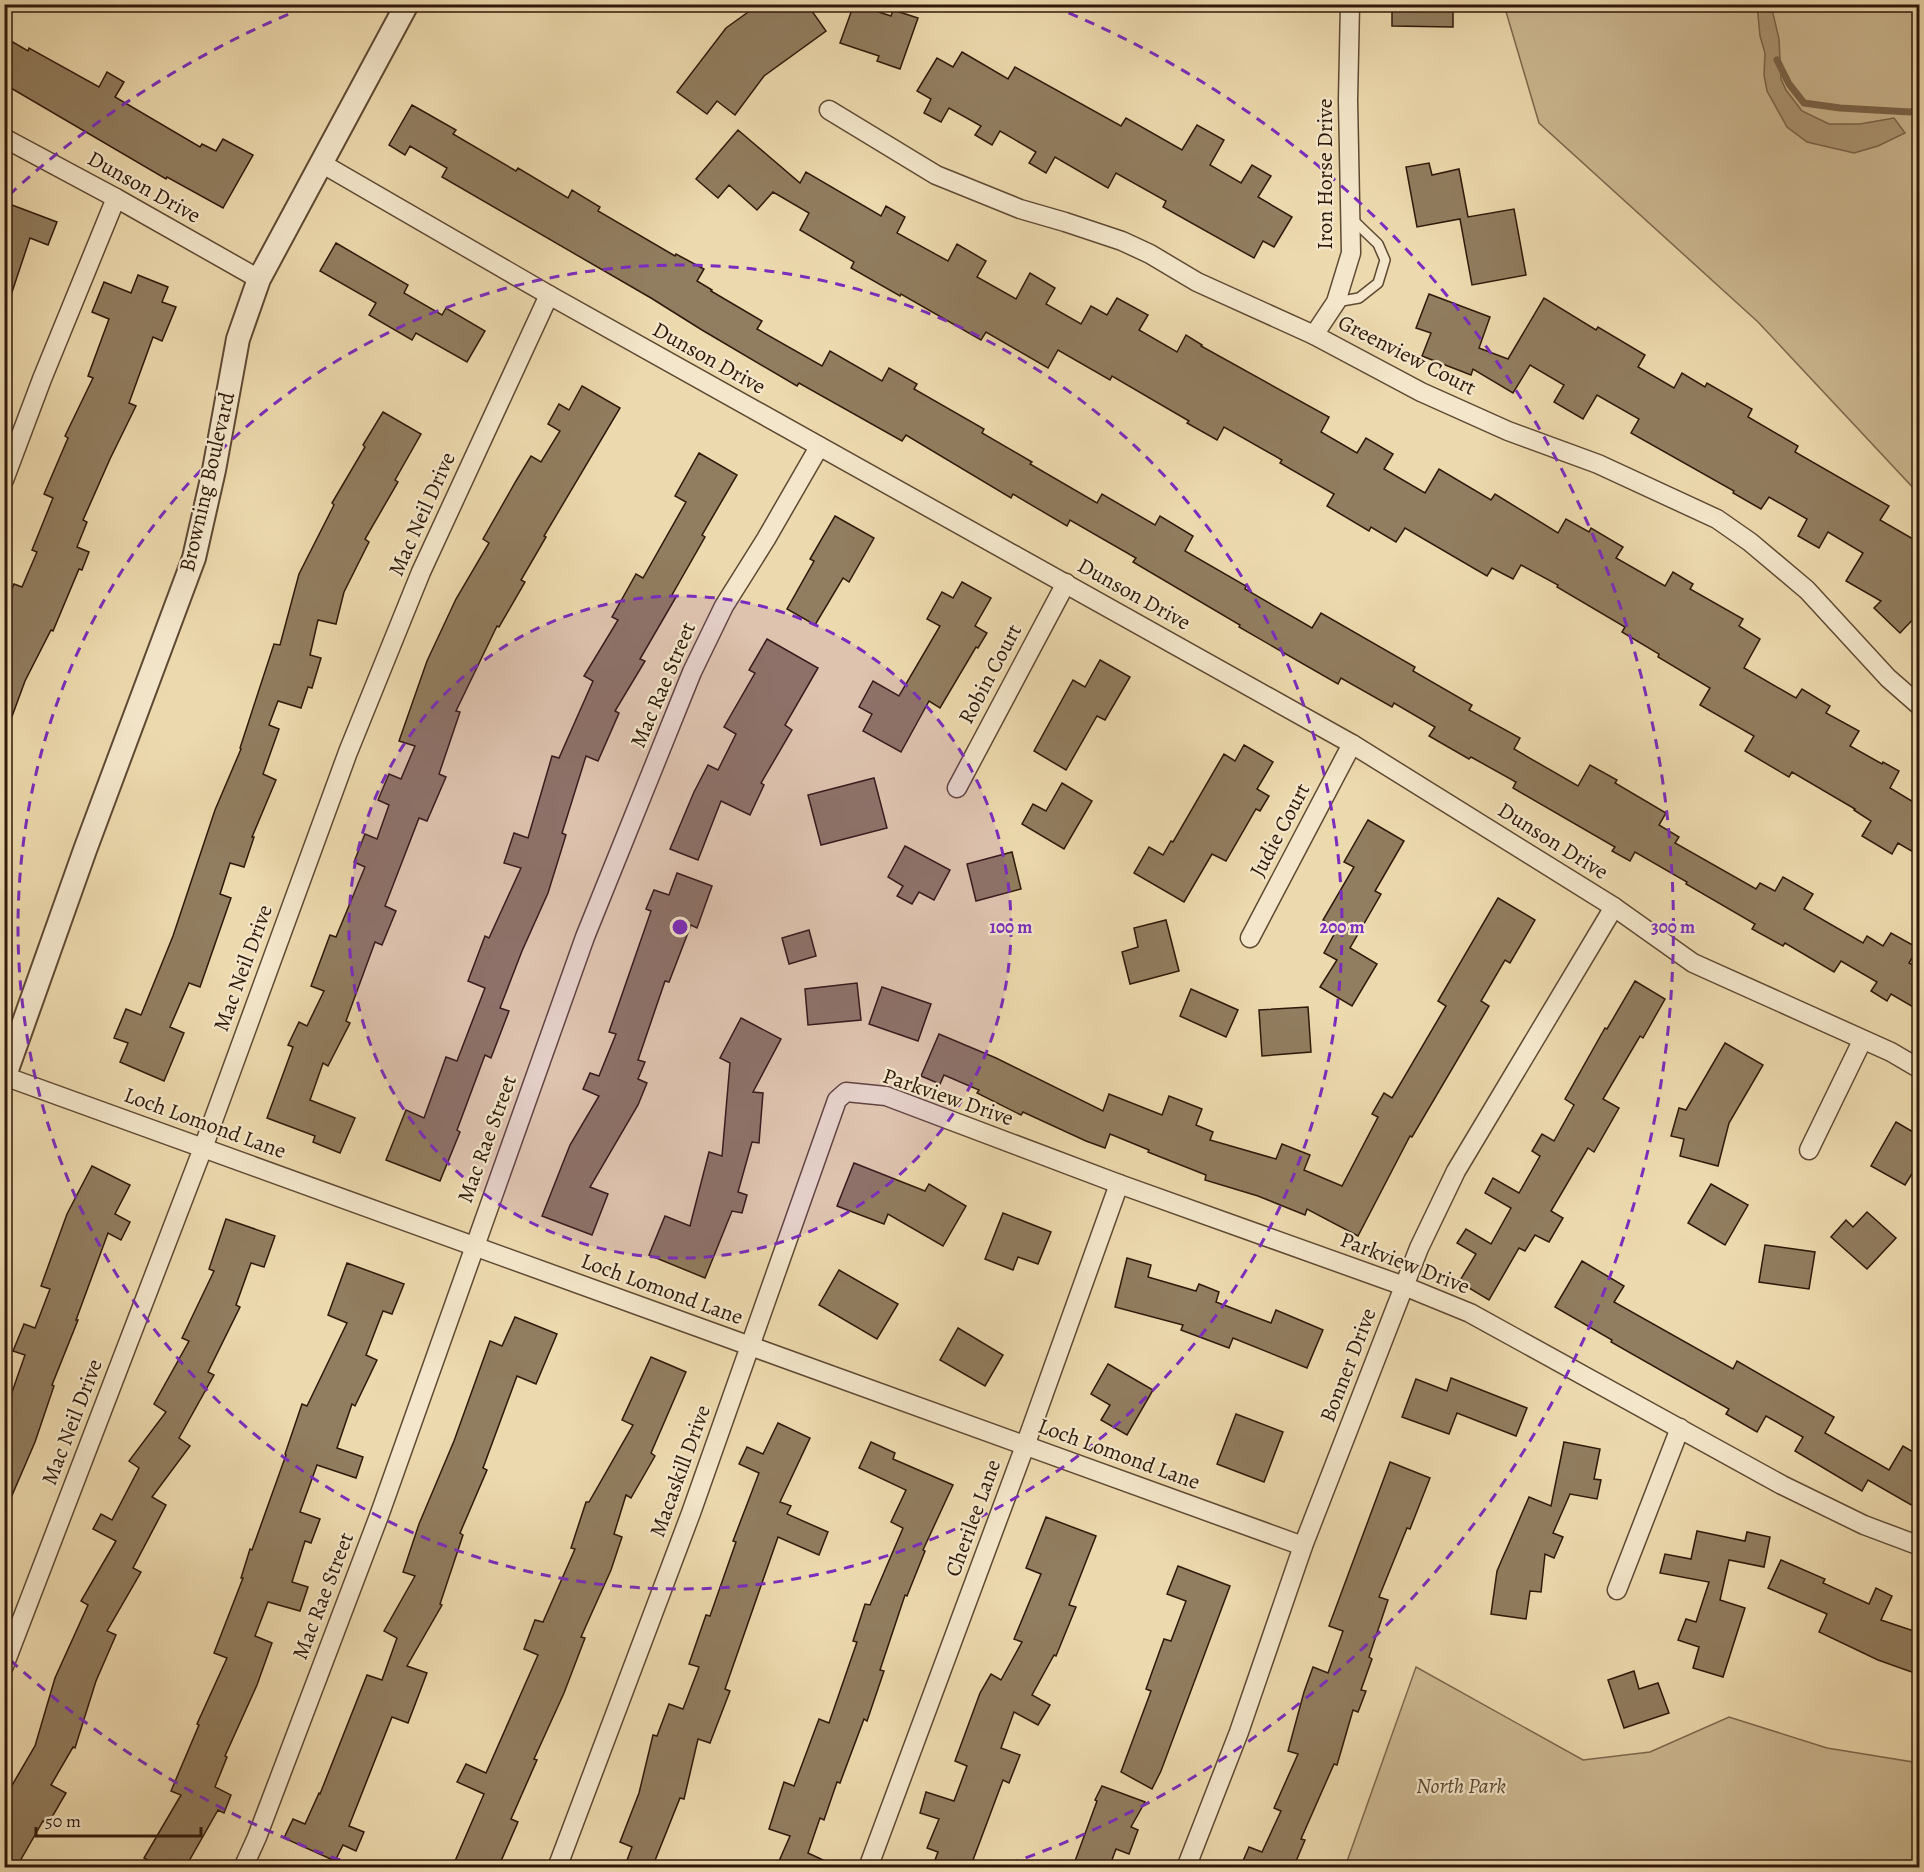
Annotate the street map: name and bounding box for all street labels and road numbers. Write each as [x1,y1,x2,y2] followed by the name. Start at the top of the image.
[1310,98,1340,250] street label: Iron Horse Drive
[82,144,206,230] street label: Dunson Drive
[1333,307,1481,403] street label: Greenview Court
[647,315,771,401] street label: Dunson Drive
[172,389,242,575] street label: Browning Boulevard
[381,447,463,581] street label: Mac Neil Drive
[1072,551,1196,637] street label: Dunson Drive
[623,618,703,752] street label: Mac Rae Street
[951,619,1029,729] street label: Robin Court
[1243,778,1317,882] street label: Judie Court
[1492,795,1614,887] street label: Dunson Drive
[206,900,280,1036] street label: Mac Neil Drive
[879,1061,1017,1133] street label: Parkview Drive
[450,1071,524,1207] street label: Mac Rae Street
[120,1080,290,1166] street label: Loch Lomond Lane
[1336,1225,1474,1301] street label: Parkview Drive
[577,1246,747,1332] street label: Loch Lomond Lane
[1312,1304,1384,1426] street label: Bonner Drive
[34,1355,110,1489] street label: Mac Neil Drive
[642,1401,718,1541] street label: Macaskill Drive
[1034,1411,1204,1497] street label: Loch Lomond Lane
[938,1455,1008,1581] street label: Cherilee Lane
[285,1528,361,1664] street label: Mac Rae Street

